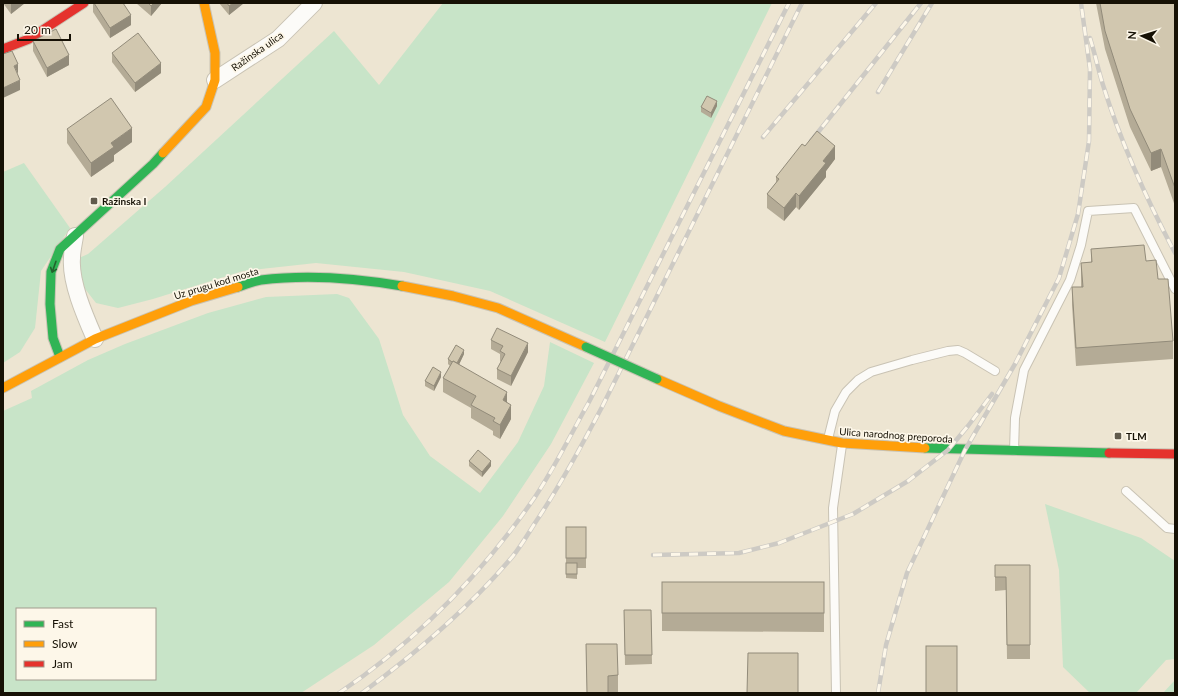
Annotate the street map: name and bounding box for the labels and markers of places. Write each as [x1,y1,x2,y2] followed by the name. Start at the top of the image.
[102,195,146,207] place label: Ražinska I
[89,196,99,206] marker: Ražinska I
[1126,430,1147,442] place label: TLM
[1113,431,1123,441] marker: TLM

